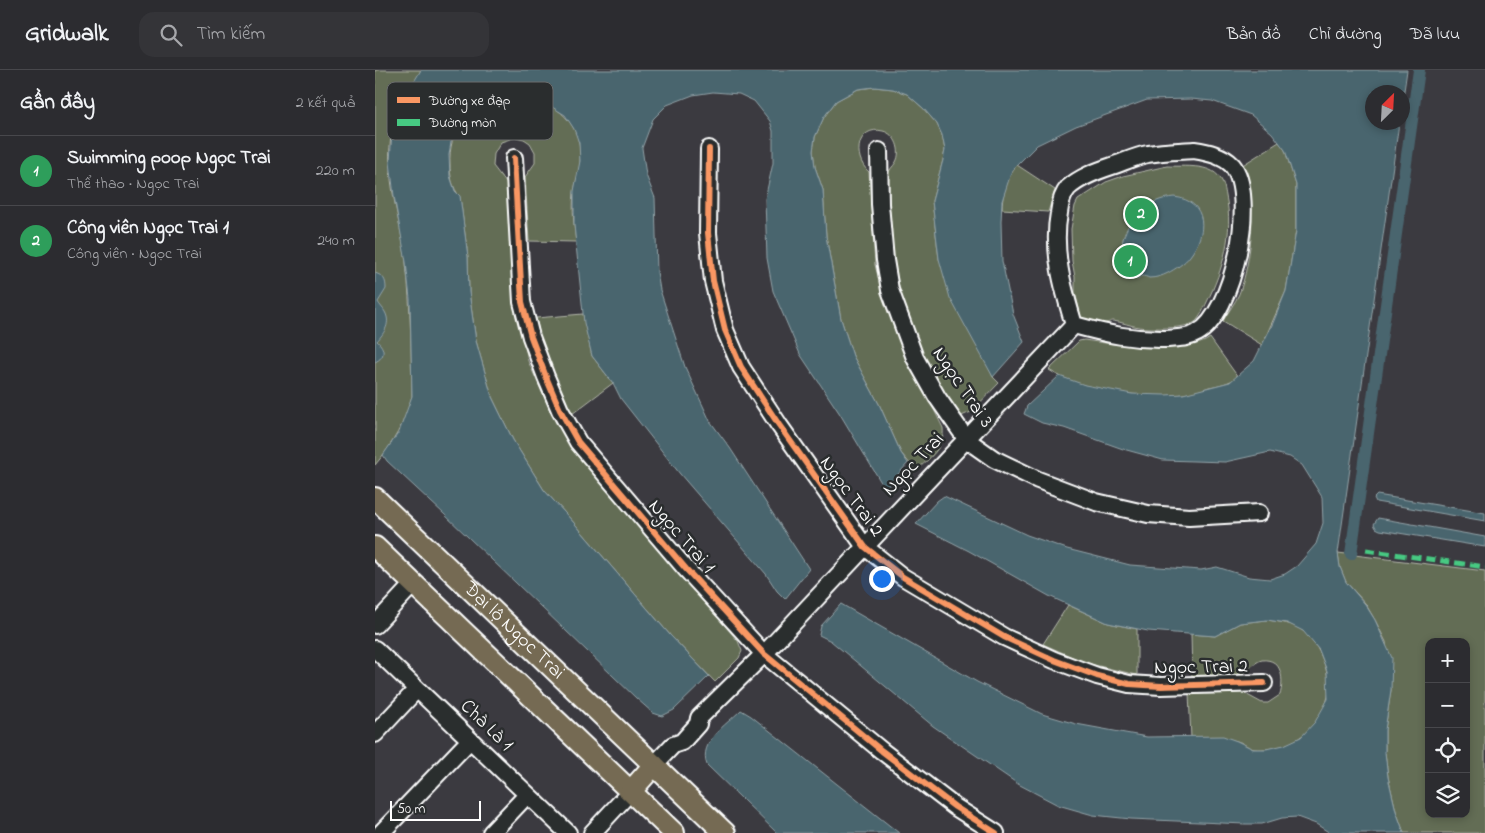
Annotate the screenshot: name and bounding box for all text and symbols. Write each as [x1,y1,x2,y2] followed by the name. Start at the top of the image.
[139,12,489,57] search box
[25,17,109,52] text: Gridwalk
[157,21,185,49] icon: search
[197,21,265,48] text: Tìm kiếm
[1227,22,1281,48] text: Bản đồ
[1309,22,1382,48] text: Chỉ đường
[1410,22,1460,48] text: Đã lưu
[387,82,553,140] legend
[1365,85,1410,130] north arrow
[20,88,95,118] text: Gần đây
[296,91,355,115] text: 2 kết quả
[428,91,511,113] text: Đường xe đạp
[428,113,496,135] text: Đường mòn
[67,145,271,172] text: Swimming poop Ngọc Trai
[33,159,39,183] text: 1
[316,159,355,183] text: 220 m
[67,172,199,196] text: Thể thao · Ngọc Trai
[1125,195,1157,233] pin: 2
[67,215,229,242] text: Công viên Ngọc Trai 1
[32,229,40,253] text: 2
[317,229,355,253] text: 240 m
[67,242,202,266] text: Công viên · Ngọc Trai
[1114,242,1146,280] pin: 1
[923,342,1000,435] street label: Ngọc Trai 3
[876,427,953,504] street label: Ngọc Trai
[811,451,890,544] street label: Ngọc Trai 2
[640,493,722,581] street label: Ngọc Trai 1
[869,566,895,592] your location
[456,574,571,687] street label: Đại lộ Ngọc Trai
[1425,638,1470,818] map controls
[1425,638,1470,683] button: +
[1154,653,1248,684] street label: Ngọc Trai 2
[1425,683,1470,728] button: −
[453,693,519,759] street label: Chà Là 1
[1425,728,1470,773] button: locate
[1425,773,1470,818] button: layers
[390,798,481,821] scale bar
[397,799,425,820] text: 50 m

